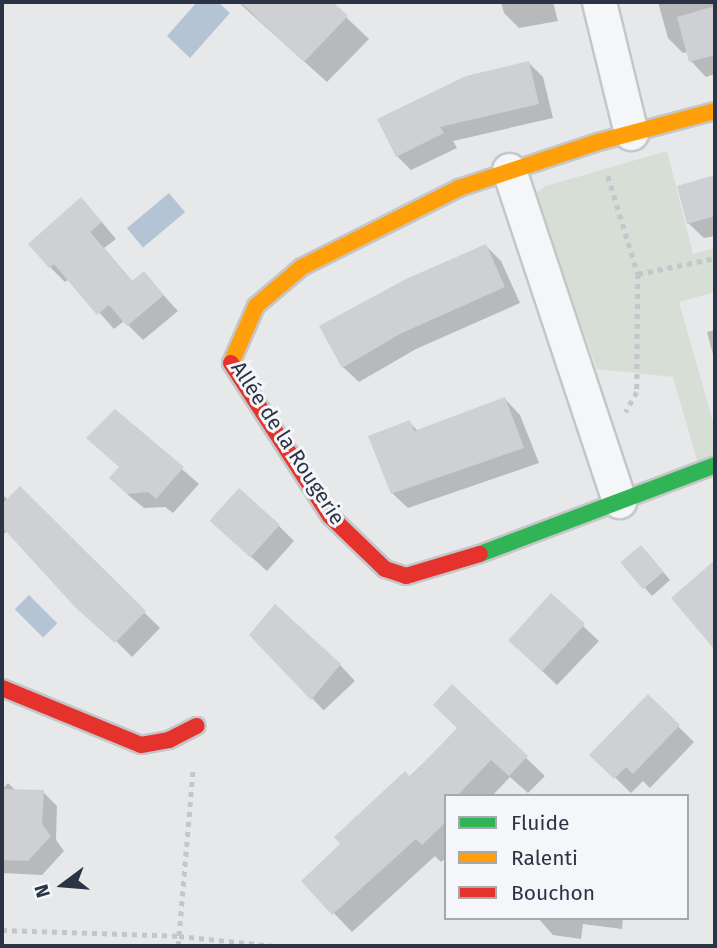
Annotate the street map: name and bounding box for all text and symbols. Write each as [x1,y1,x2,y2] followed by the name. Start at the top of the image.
[226,357,350,529] street label: Allée de la Rougerie
[444,794,689,920] legend
[511,810,569,836] text: Fluide
[511,845,578,871] text: Ralenti
[28,850,98,920] north arrow
[511,880,595,906] text: Bouchon
[30,882,55,900] text: N

